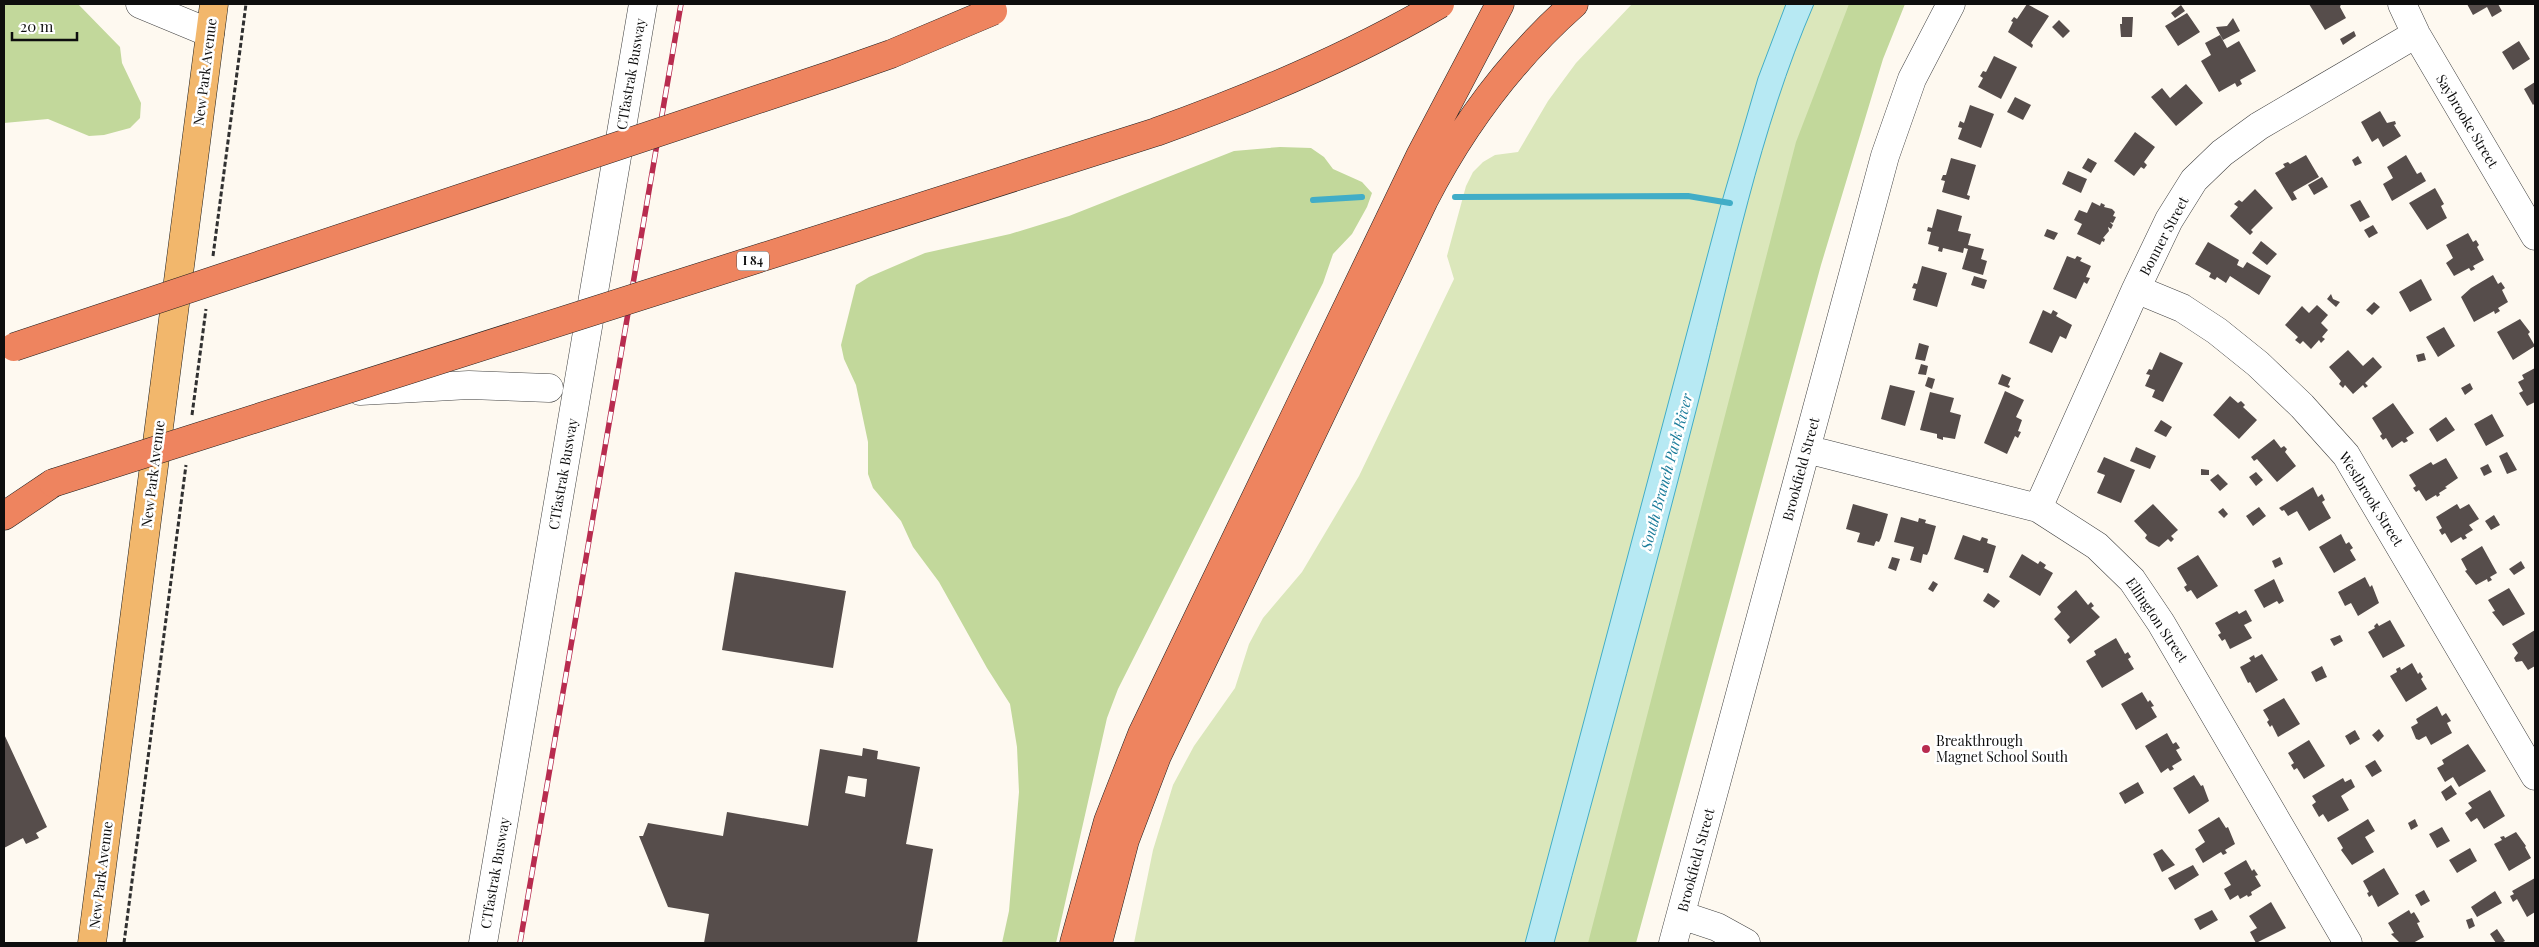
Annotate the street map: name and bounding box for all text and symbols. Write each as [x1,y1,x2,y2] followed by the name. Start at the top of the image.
[12,10,78,42] scale bar
[20,16,54,36] text: 20 m
[188,17,221,127] street label: New Park Avenue
[611,17,650,131] street label: CTfastrak Busway
[2432,70,2503,172] street label: Saybrooke Street
[2135,192,2193,279] street label: Bonner Street
[737,252,769,270] road number: I 84
[1635,391,1697,553] water label: South Branch Park River
[1778,414,1824,523] street label: Brookfield Street
[543,417,582,531] street label: CTfastrak Busway
[136,419,169,529] street label: New Park Avenue
[2334,447,2409,550] street label: Westbrook Street
[2122,574,2193,667] street label: Ellington Street
[1936,731,2069,766] place label: Breakthrough Magnet School South
[1920,743,1932,755] marker: Breakthrough Magnet School South
[1673,805,1719,914] street label: Brookfield Street
[475,816,514,930] street label: CTfastrak Busway
[84,820,117,930] street label: New Park Avenue

